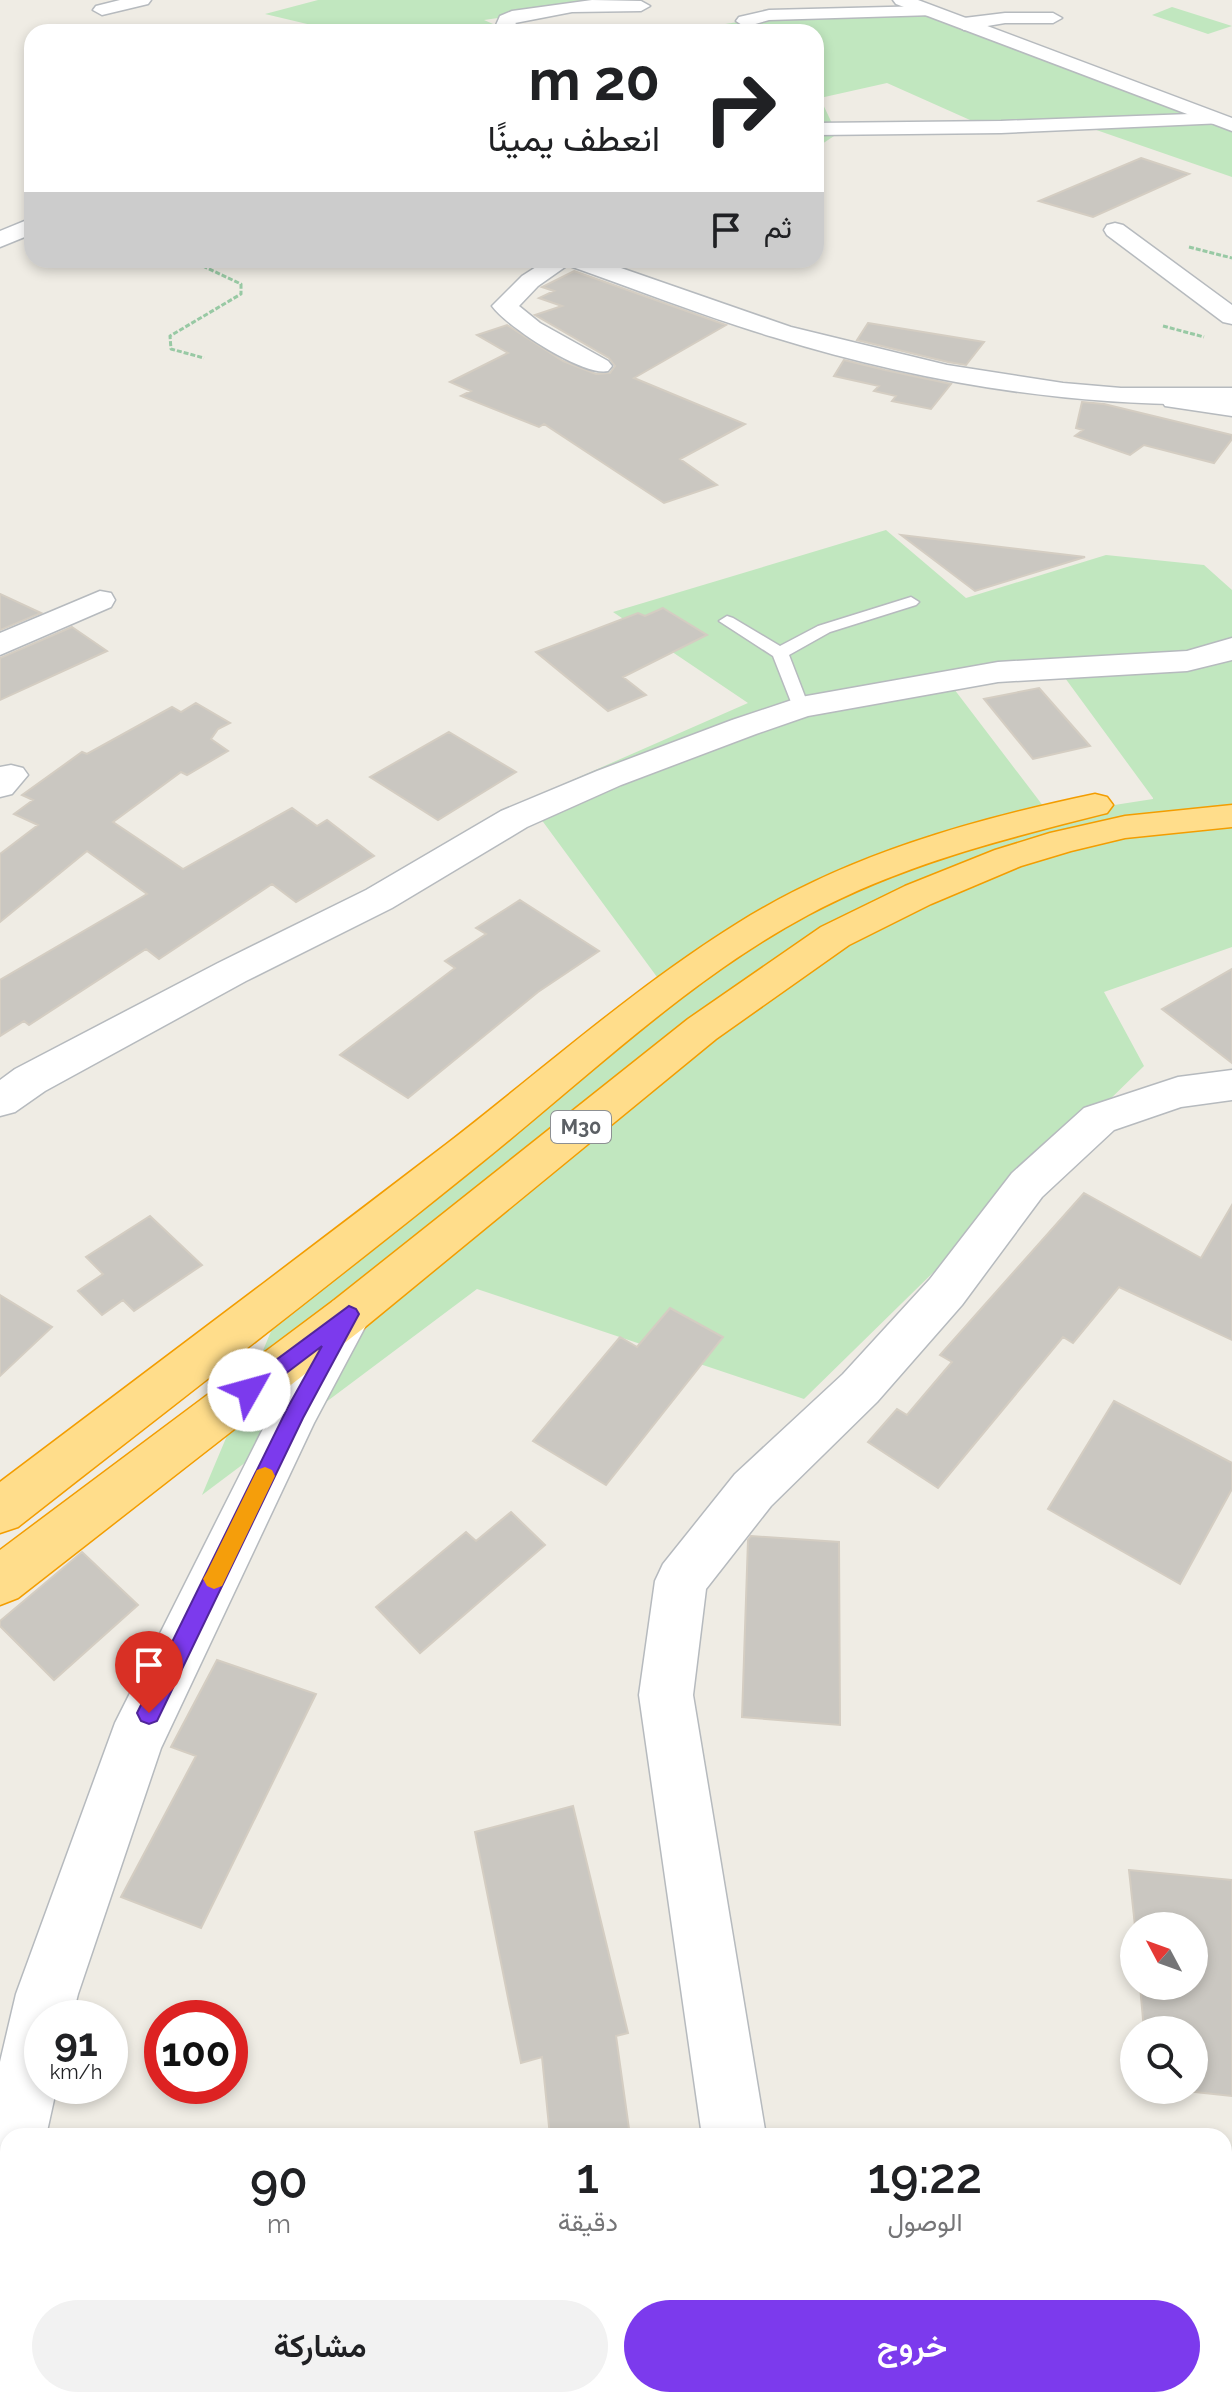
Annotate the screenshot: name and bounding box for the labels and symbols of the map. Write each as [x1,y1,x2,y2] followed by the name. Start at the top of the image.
[551,1111,611,1143] road number: M30
[207,1348,291,1432] position arrow
[115,1631,183,1713] pin
[1120,1912,1208,2000] north arrow
[144,2000,248,2104] speed limit sign: 100

